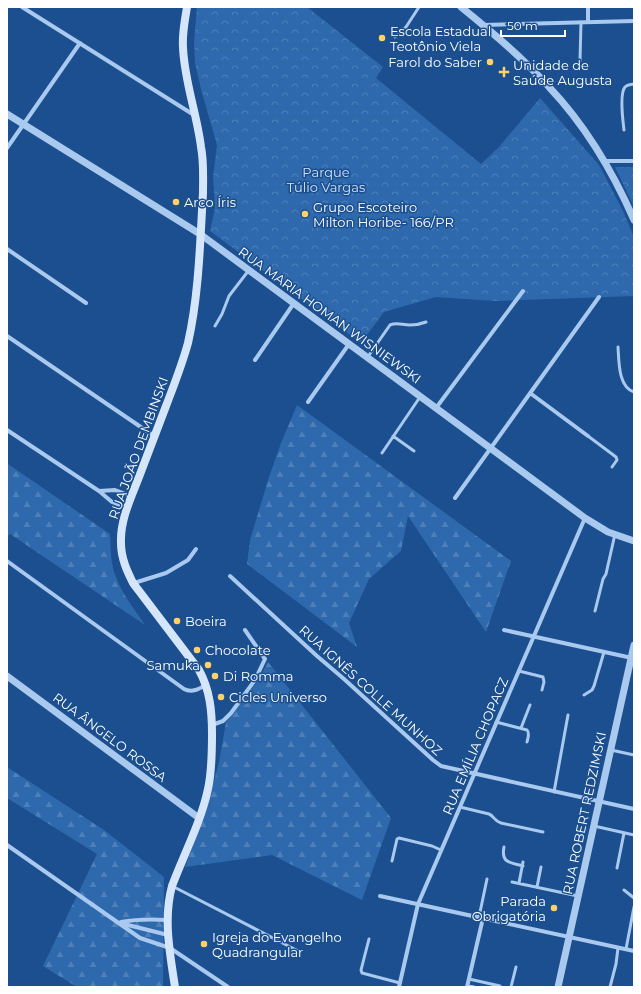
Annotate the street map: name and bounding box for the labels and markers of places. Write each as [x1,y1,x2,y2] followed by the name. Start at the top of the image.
[390,23,491,54] place label: Escola Estadual Teotônio Viela
[377,33,387,43] marker: Escola Estadual Teotônio Viela
[388,54,482,70] place label: Farol do Saber
[485,57,495,67] marker: Farol do Saber
[513,57,612,88] place label: Unidade de Saúde Augusta
[498,66,510,78] marker: Unidade de Saúde Augusta
[184,194,236,210] place label: Arco Íris
[171,197,181,207] marker: Arco Íris
[313,199,454,230] place label: Grupo Escoteiro Milton Horibe- 166/PR
[300,209,310,219] marker: Grupo Escoteiro Milton Horibe- 166/PR
[185,613,227,629] place label: Boeira
[172,616,182,626] marker: Boeira
[205,642,271,658] place label: Chocolate
[192,645,202,655] marker: Chocolate
[146,657,200,673] place label: Samuka
[203,660,213,670] marker: Samuka
[223,668,293,684] place label: Di Romma
[210,671,220,681] marker: Di Romma
[229,689,327,705] place label: Cicles Universo
[216,692,226,702] marker: Cicles Universo
[472,893,546,924] place label: Parada Obrigatória
[549,903,559,913] marker: Parada Obrigatória
[212,929,342,960] place label: Igreja do Evangelho Quadrangular
[199,939,209,949] marker: Igreja do Evangelho Quadrangular

